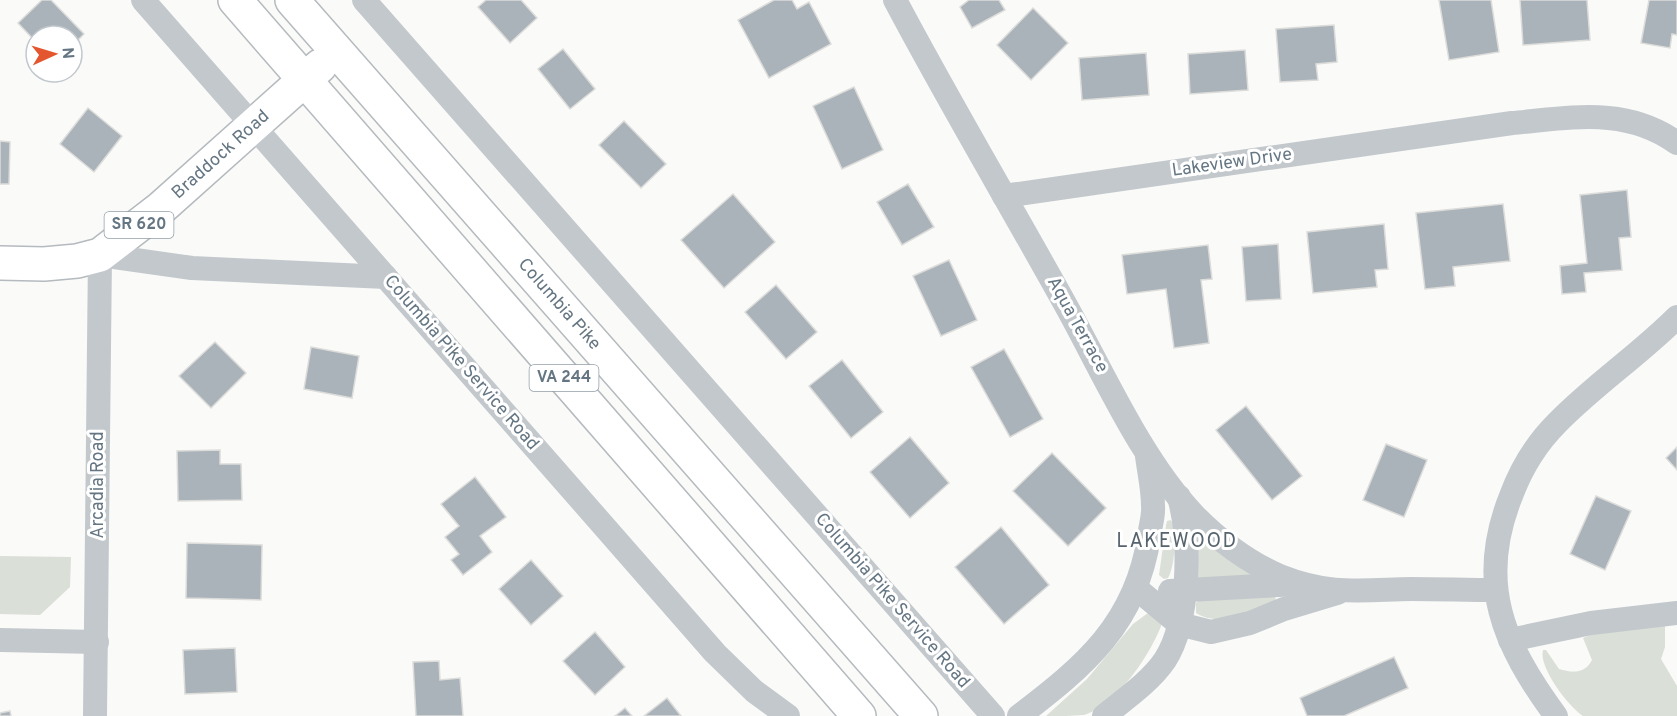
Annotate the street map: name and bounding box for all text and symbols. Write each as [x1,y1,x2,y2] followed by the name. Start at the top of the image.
[24,24,84,84] north arrow
[57,47,77,60] text: N
[167,105,274,204] street label: Braddock Road
[1171,143,1293,183] street label: Lakeview Drive
[104,212,174,238] road number: SR 620
[513,253,606,355] street label: Columbia Pike
[378,270,544,456] street label: Columbia Pike Service Road
[1041,273,1113,377] street label: Aqua Terrace
[530,365,598,391] road number: VA 244
[87,431,110,539] street label: Arcadia Road
[809,508,975,694] street label: Columbia Pike Service Road
[1116,529,1238,555] district label: LAKEWOOD

